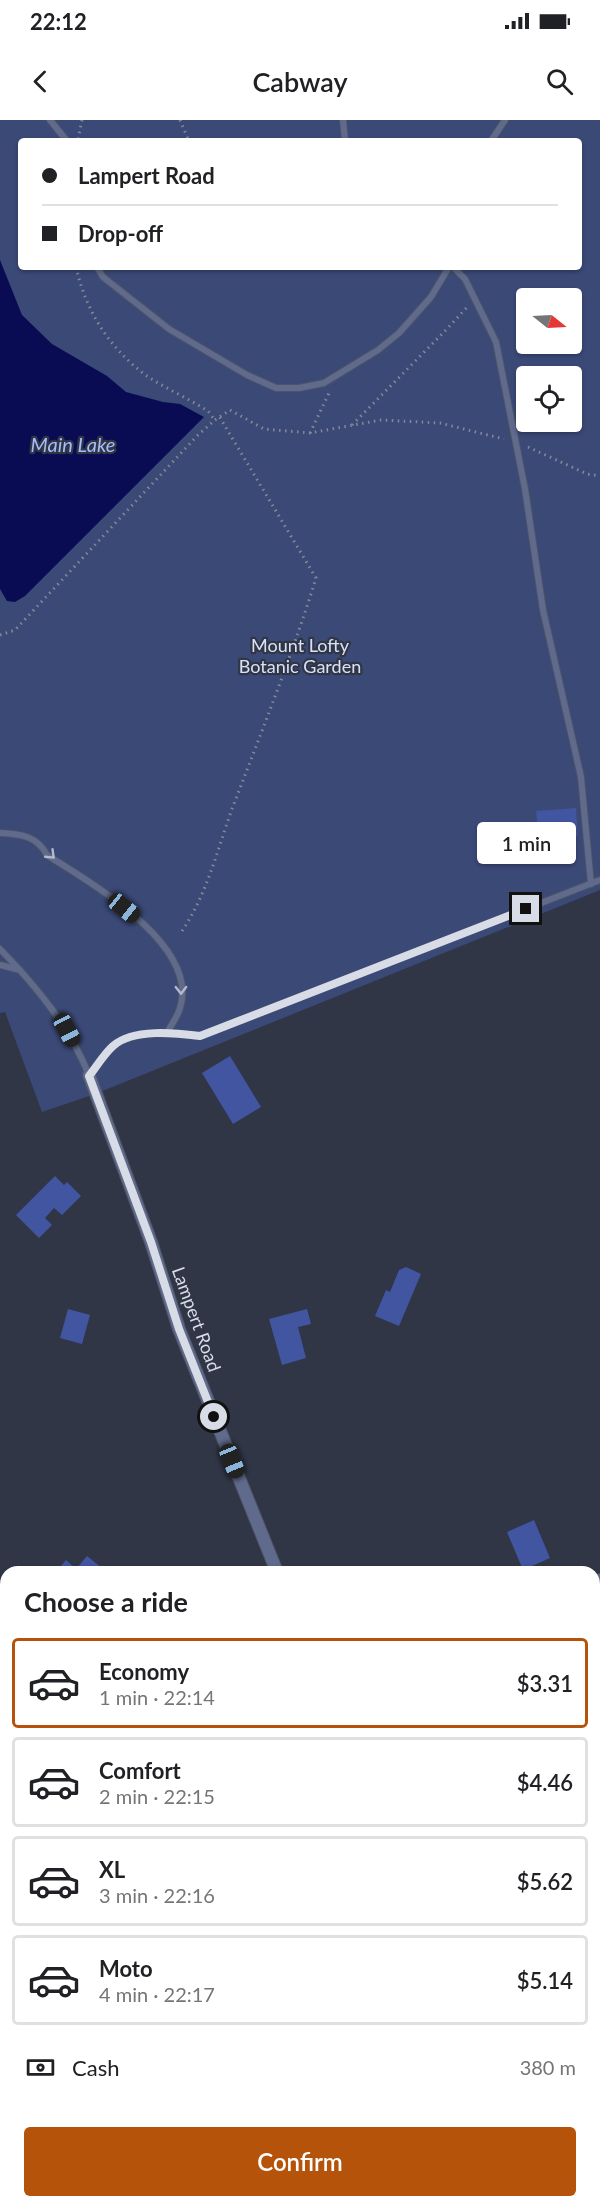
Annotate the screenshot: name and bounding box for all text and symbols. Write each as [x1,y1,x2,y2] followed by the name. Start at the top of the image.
[30,8,87,35] text: 22:12
[24,65,57,98] icon: back
[252,65,348,98] text: Cabway
[543,65,576,98] icon: search
[78,162,215,189] text: Lampert Road
[78,220,163,247] text: Drop-off
[516,288,582,354] north arrow
[516,288,582,432] map controls
[516,366,582,432] button: locate
[31,432,115,456] water label: Main Lake
[239,634,361,677] park label: Mount Lofty Botanic Garden
[476,822,576,864] callout: 1 min
[502,831,551,855] text: 1 min
[44,848,54,859] one-way arrow
[104,890,144,926] car
[512,895,539,922] route end
[175,986,187,995] one-way arrow
[51,1010,83,1050] car
[168,1263,226,1375] street label: Lampert Road
[200,1403,227,1430] route start
[217,1441,247,1481] car
[24,1585,188,1618] text: Choose a ride
[27,1656,81,1710] icon: car
[99,1658,189,1685] text: Economy
[517,1670,573,1697] text: $3.31
[99,1685,215,1709] text: 1 min · 22:14
[27,1755,81,1809] icon: car
[99,1757,181,1784] text: Comfort
[517,1769,573,1796] text: $4.46
[99,1784,215,1808] text: 2 min · 22:15
[27,1854,81,1908] icon: car
[99,1856,125,1883] text: XL
[517,1868,573,1895] text: $5.62
[99,1883,215,1907] text: 3 min · 22:16
[27,1953,81,2007] icon: car
[99,1955,153,1982] text: Moto
[517,1967,573,1994] text: $5.14
[99,1982,215,2006] text: 4 min · 22:17
[24,2051,57,2084] icon: cash
[72,2054,119,2081] text: Cash
[520,2055,576,2079] text: 380 m
[24,2127,576,2196] button: Confirm

